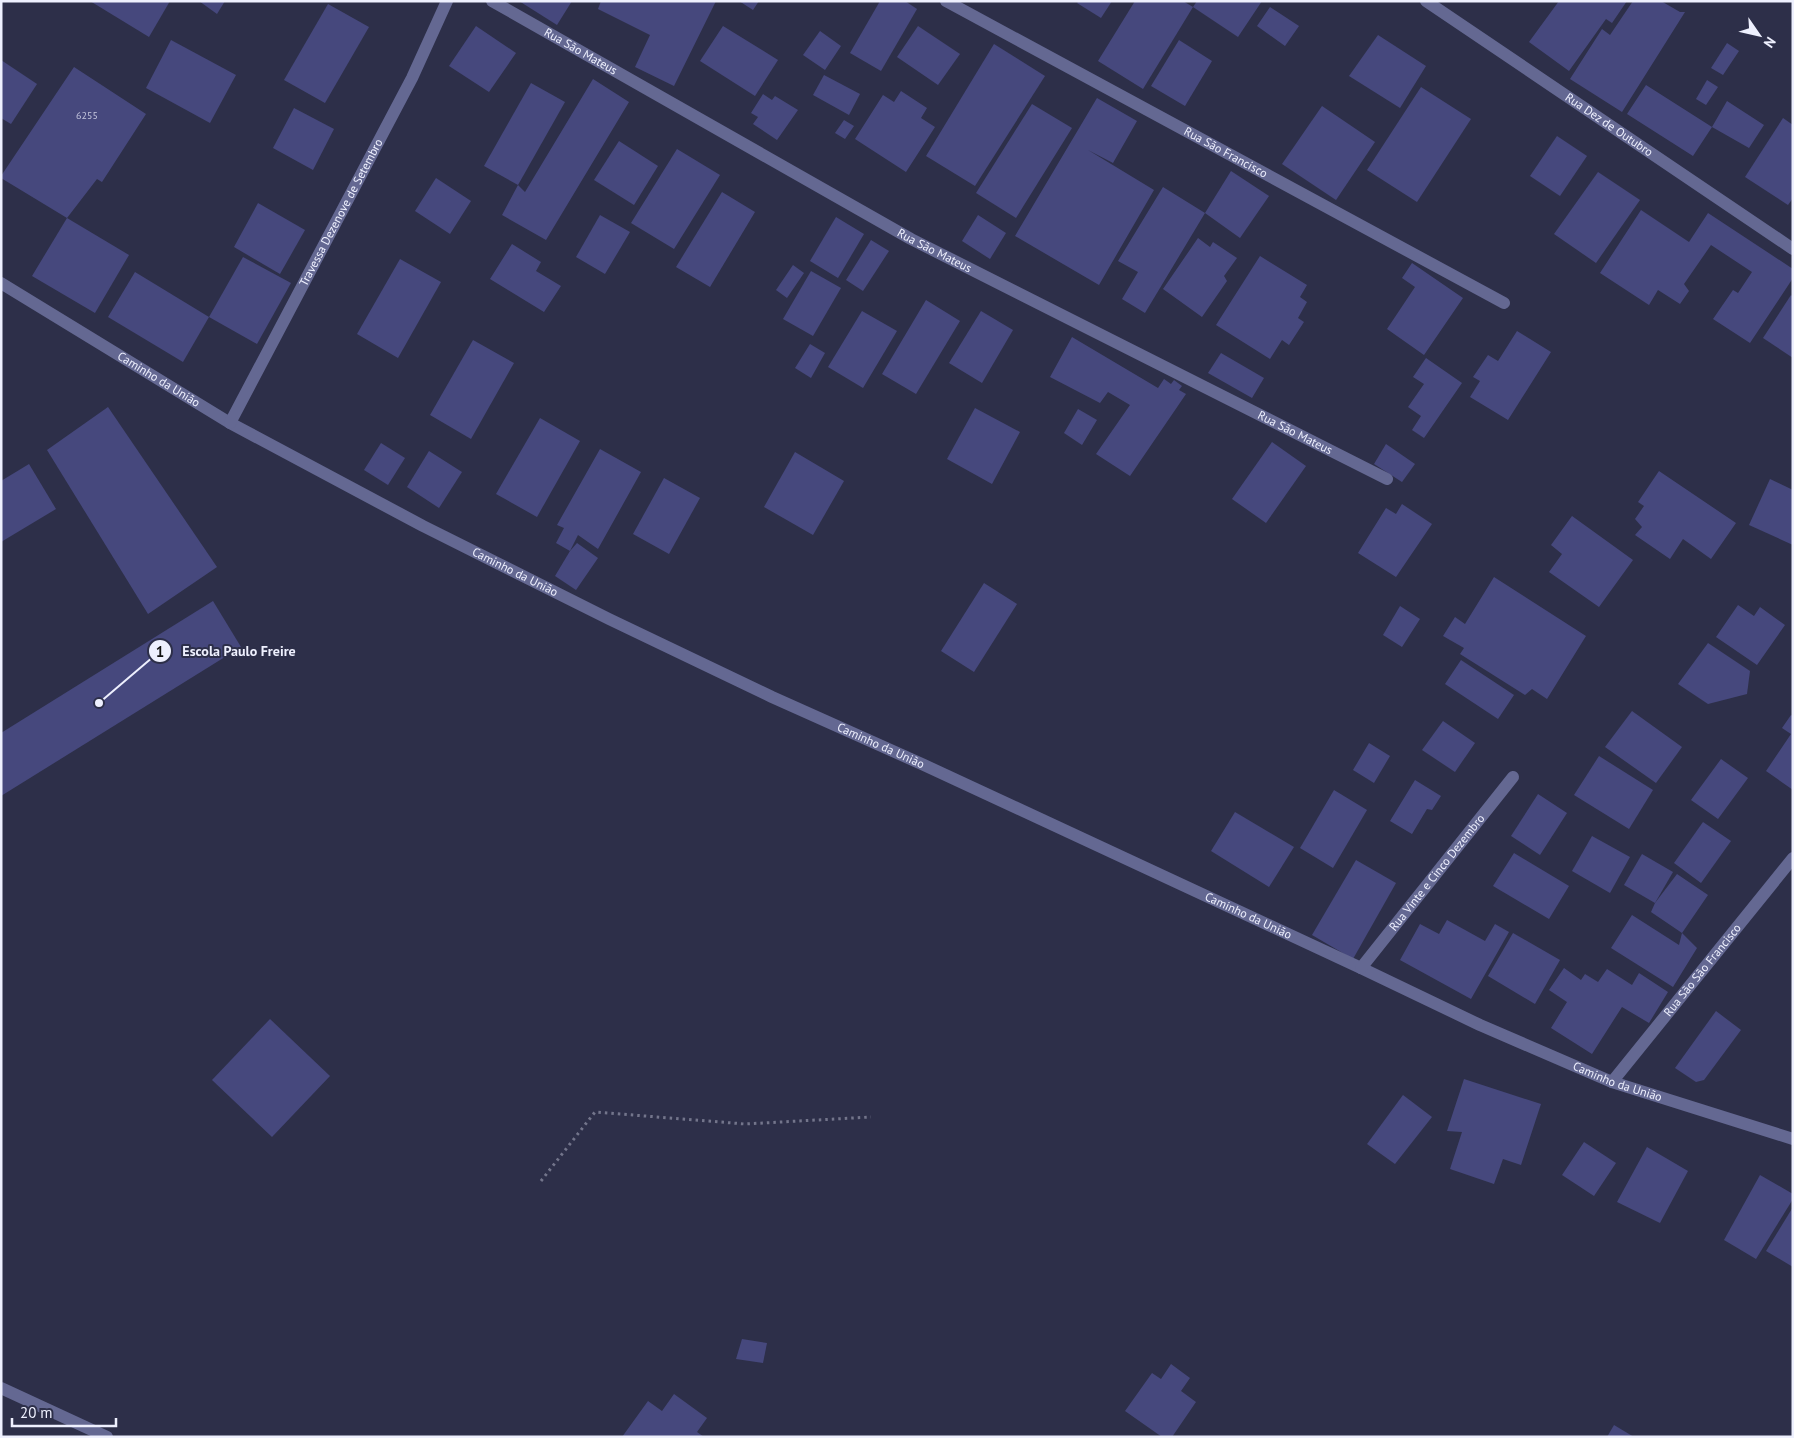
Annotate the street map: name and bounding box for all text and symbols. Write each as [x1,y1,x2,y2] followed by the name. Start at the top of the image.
[1734,10,1784,60] north arrow
[542,24,620,78] street label: Rua São Mateus
[1760,33,1780,51] text: N
[1563,89,1656,159] street label: Rua Dez de Outubro
[76,109,98,122] house number: 6255
[1182,123,1270,181] street label: Rua São Francisco
[296,136,386,289] street label: Travessa Dezenove de Setembro
[895,225,974,275] street label: Rua São Mateus
[115,348,203,410] street label: Caminho da União
[1255,407,1335,457] street label: Rua São Mateus
[470,544,561,599] street label: Caminho da União
[147,637,305,666] callout: Escola Paulo Freire
[156,642,164,661] text: 1
[182,642,296,660] text: Escola Paulo Freire
[835,719,927,771] street label: Caminho da União
[1386,811,1488,934] street label: Rua Vinte e Cinco Dezembro
[1203,889,1294,942] street label: Caminho da União
[1660,920,1744,1019] street label: Rua São São Francisco
[1571,1058,1664,1104] street label: Caminho da União
[12,1396,116,1428] scale bar
[20,1403,53,1422] text: 20 m

